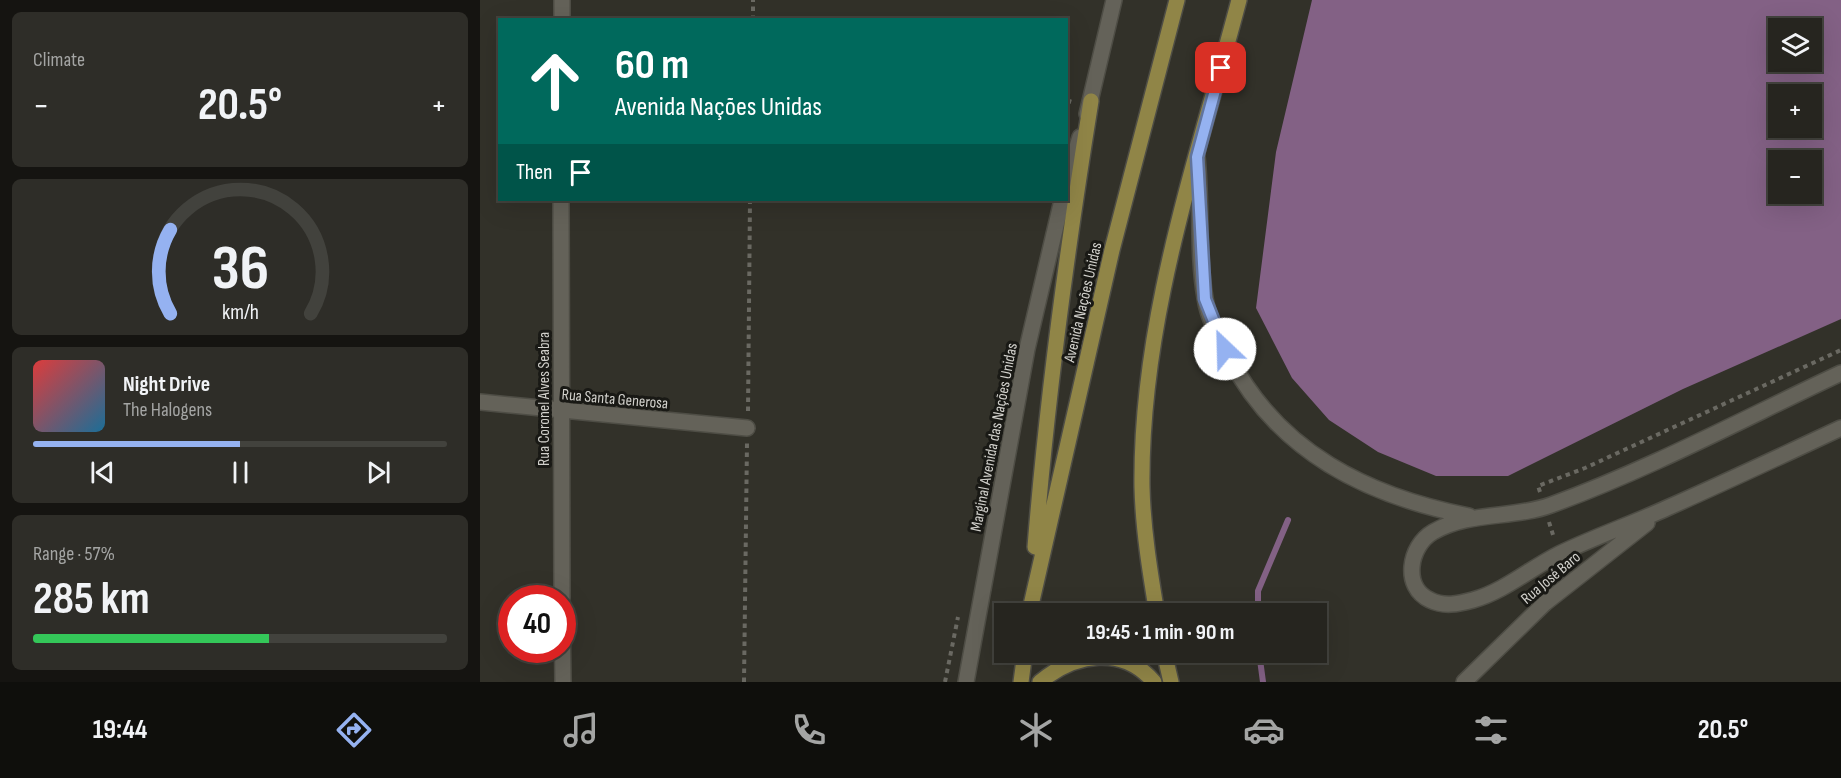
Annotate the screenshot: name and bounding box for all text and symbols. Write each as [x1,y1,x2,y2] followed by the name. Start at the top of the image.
[1768,18,1822,204] map controls
[1768,18,1822,72] button: layers
[615,40,689,91] text: 60 m
[516,42,594,120] icon: ahead
[1195,42,1246,93] pin
[33,48,85,72] text: Climate
[1204,51,1237,84] icon: arrive
[198,78,282,133] text: 20.5°
[1768,84,1822,138] button: +
[33,86,49,126] text: −
[431,86,447,126] text: +
[615,91,822,123] text: Avenida Nações Unidas
[1768,150,1822,204] button: −
[564,156,597,189] icon: arrive
[516,159,552,186] text: Then
[211,233,269,308] text: 36
[1060,240,1107,365] street label: Avenida Nações Unidas
[221,301,259,326] text: km/h
[1193,317,1257,381] position arrow
[535,332,554,466] street label: Rua Coronel Alves Seabra
[967,341,1022,533] street label: Marginal Avenida das Nações Unidas
[123,371,210,398] text: Night Drive
[561,385,669,414] street label: Rua Santa Generosa
[123,398,212,422] text: The Halogens
[86,456,119,489] icon: previous
[224,456,257,489] icon: pause
[362,456,395,489] icon: next
[33,542,115,566] text: Range · 57%
[1517,548,1585,608] street label: Rua José Baro
[33,572,150,627] text: 285 km
[498,585,576,663] speed limit sign: 40
[1087,619,1234,646] text: 19:45 · 1 min · 90 m
[333,709,375,751] icon: directions
[560,709,602,751] icon: music
[788,709,830,751] icon: phone
[1015,709,1057,751] icon: climate
[1243,709,1285,751] icon: car
[1470,709,1512,751] icon: filters
[93,714,147,746] text: 19:44
[1698,714,1748,746] text: 20.5°

